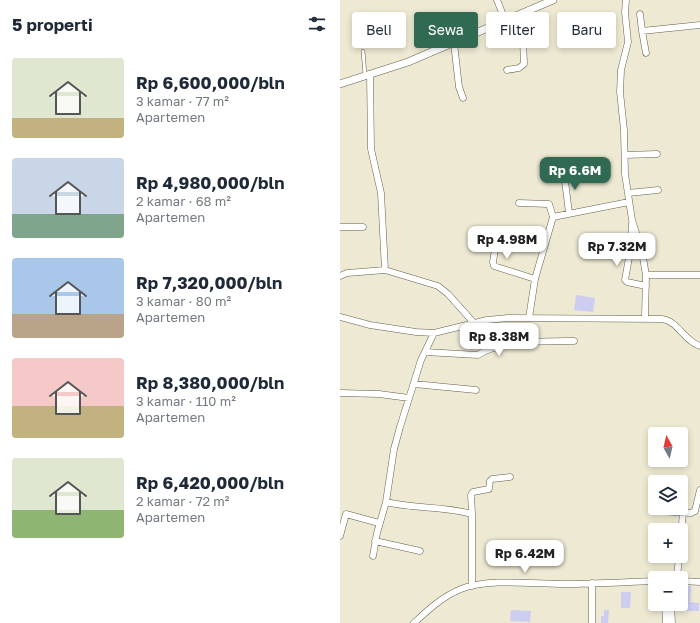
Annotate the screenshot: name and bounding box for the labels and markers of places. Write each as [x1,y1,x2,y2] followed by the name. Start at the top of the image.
[538,157,612,191] pin: Rp 6.6M
[466,226,548,260] pin: Rp 4.98M
[576,233,658,267] pin: Rp 7.32M
[458,323,540,357] pin: Rp 8.38M
[484,540,566,574] pin: Rp 6.42M

